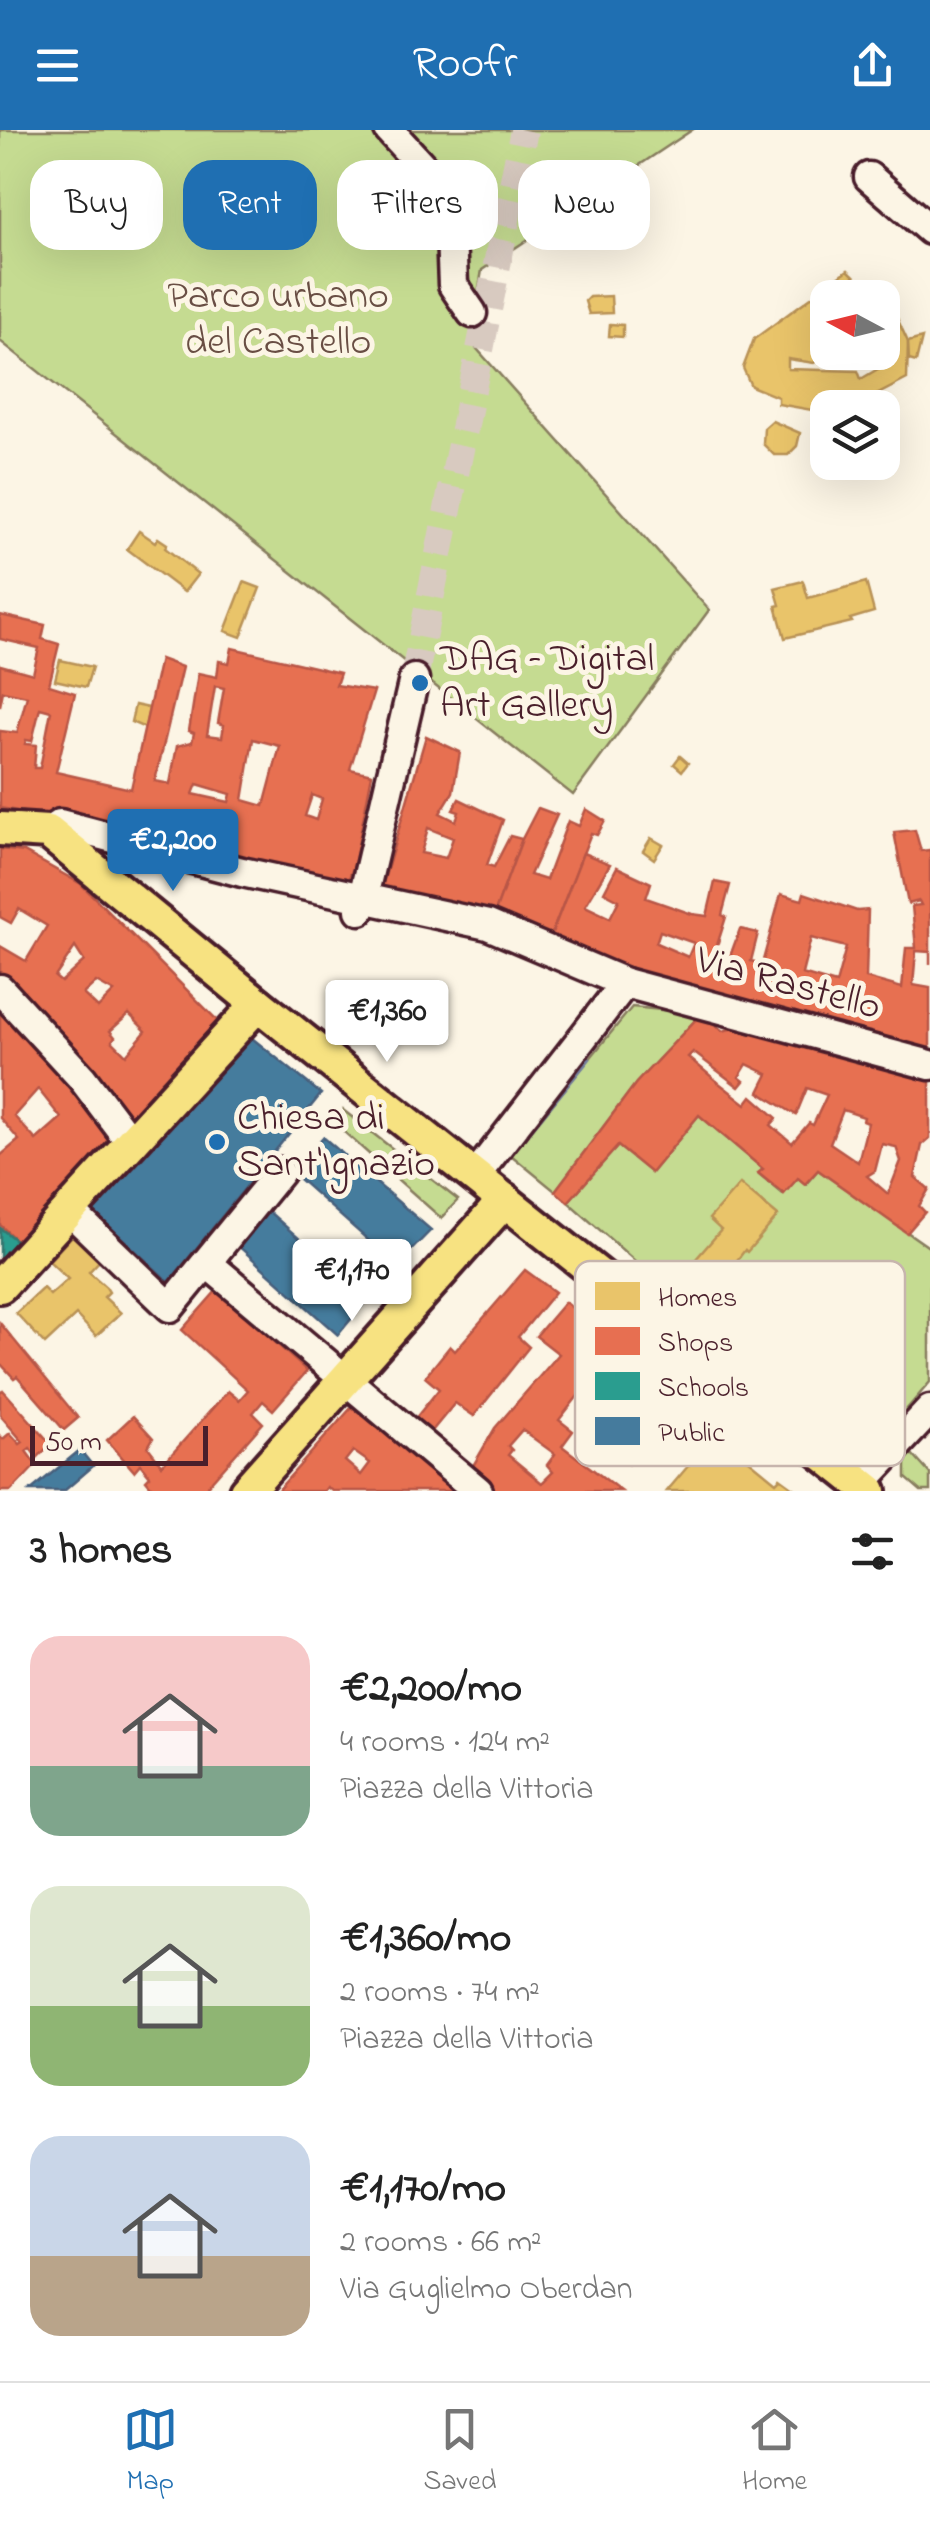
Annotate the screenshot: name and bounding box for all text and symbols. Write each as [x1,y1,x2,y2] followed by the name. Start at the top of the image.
[412,32,518,98] text: Roofr
[30,38,85,93] icon: menu
[845,38,900,93] icon: share
[30,160,163,250] chip: Buy
[183,160,317,250] chip: Rent
[337,160,498,250] chip: Filters
[518,160,650,250] chip: New
[167,268,389,373] park label: Parco urbano del Castello
[810,280,900,370] north arrow
[810,280,900,480] map controls
[810,390,900,480] button: layers
[439,631,654,736] place label: DAG – Digital Art Gallery
[409,672,431,694] marker: DAG – Digital Art Gallery
[92,809,254,894] pin: €2,200
[129,818,217,865] text: €2,200
[688,932,887,1038] street label: Via Rastello
[306,980,468,1065] pin: €1,360
[347,989,427,1036] text: €1,360
[237,1090,435,1195] place label: Chiesa di Sant'Ignazio
[206,1131,228,1153] marker: Chiesa di Sant'Ignazio
[271,1239,433,1324] pin: €1,170
[314,1248,390,1295] text: €1,170
[575,1261,905,1466] legend
[658,1279,737,1320] text: Homes
[658,1324,733,1365] text: Shops
[658,1369,749,1410] text: Schools
[658,1414,725,1455] text: Public
[30,1421,208,1466] scale bar
[45,1423,102,1464] text: 50 m
[30,1521,172,1582] text: 3 homes
[845,1524,900,1579] icon: filters
[340,1659,522,1720] text: €2,200/mo
[110,1676,230,1796] icon: home
[340,1720,550,1767] text: 4 rooms · 124 m²
[340,1767,594,1814] text: Piazza della Vittoria
[340,1909,511,1970] text: €1,360/mo
[110,1926,230,2046] icon: home
[340,1970,540,2017] text: 2 rooms · 74 m²
[340,2017,594,2064] text: Piazza della Vittoria
[340,2159,506,2220] text: €1,170/mo
[110,2176,230,2296] icon: home
[340,2220,542,2267] text: 2 rooms · 66 m²
[340,2267,633,2314] text: Via Guglielmo Oberdan
[123,2402,178,2503] tab: Map
[423,2402,496,2503] tab: Saved
[742,2402,807,2503] tab: Home

